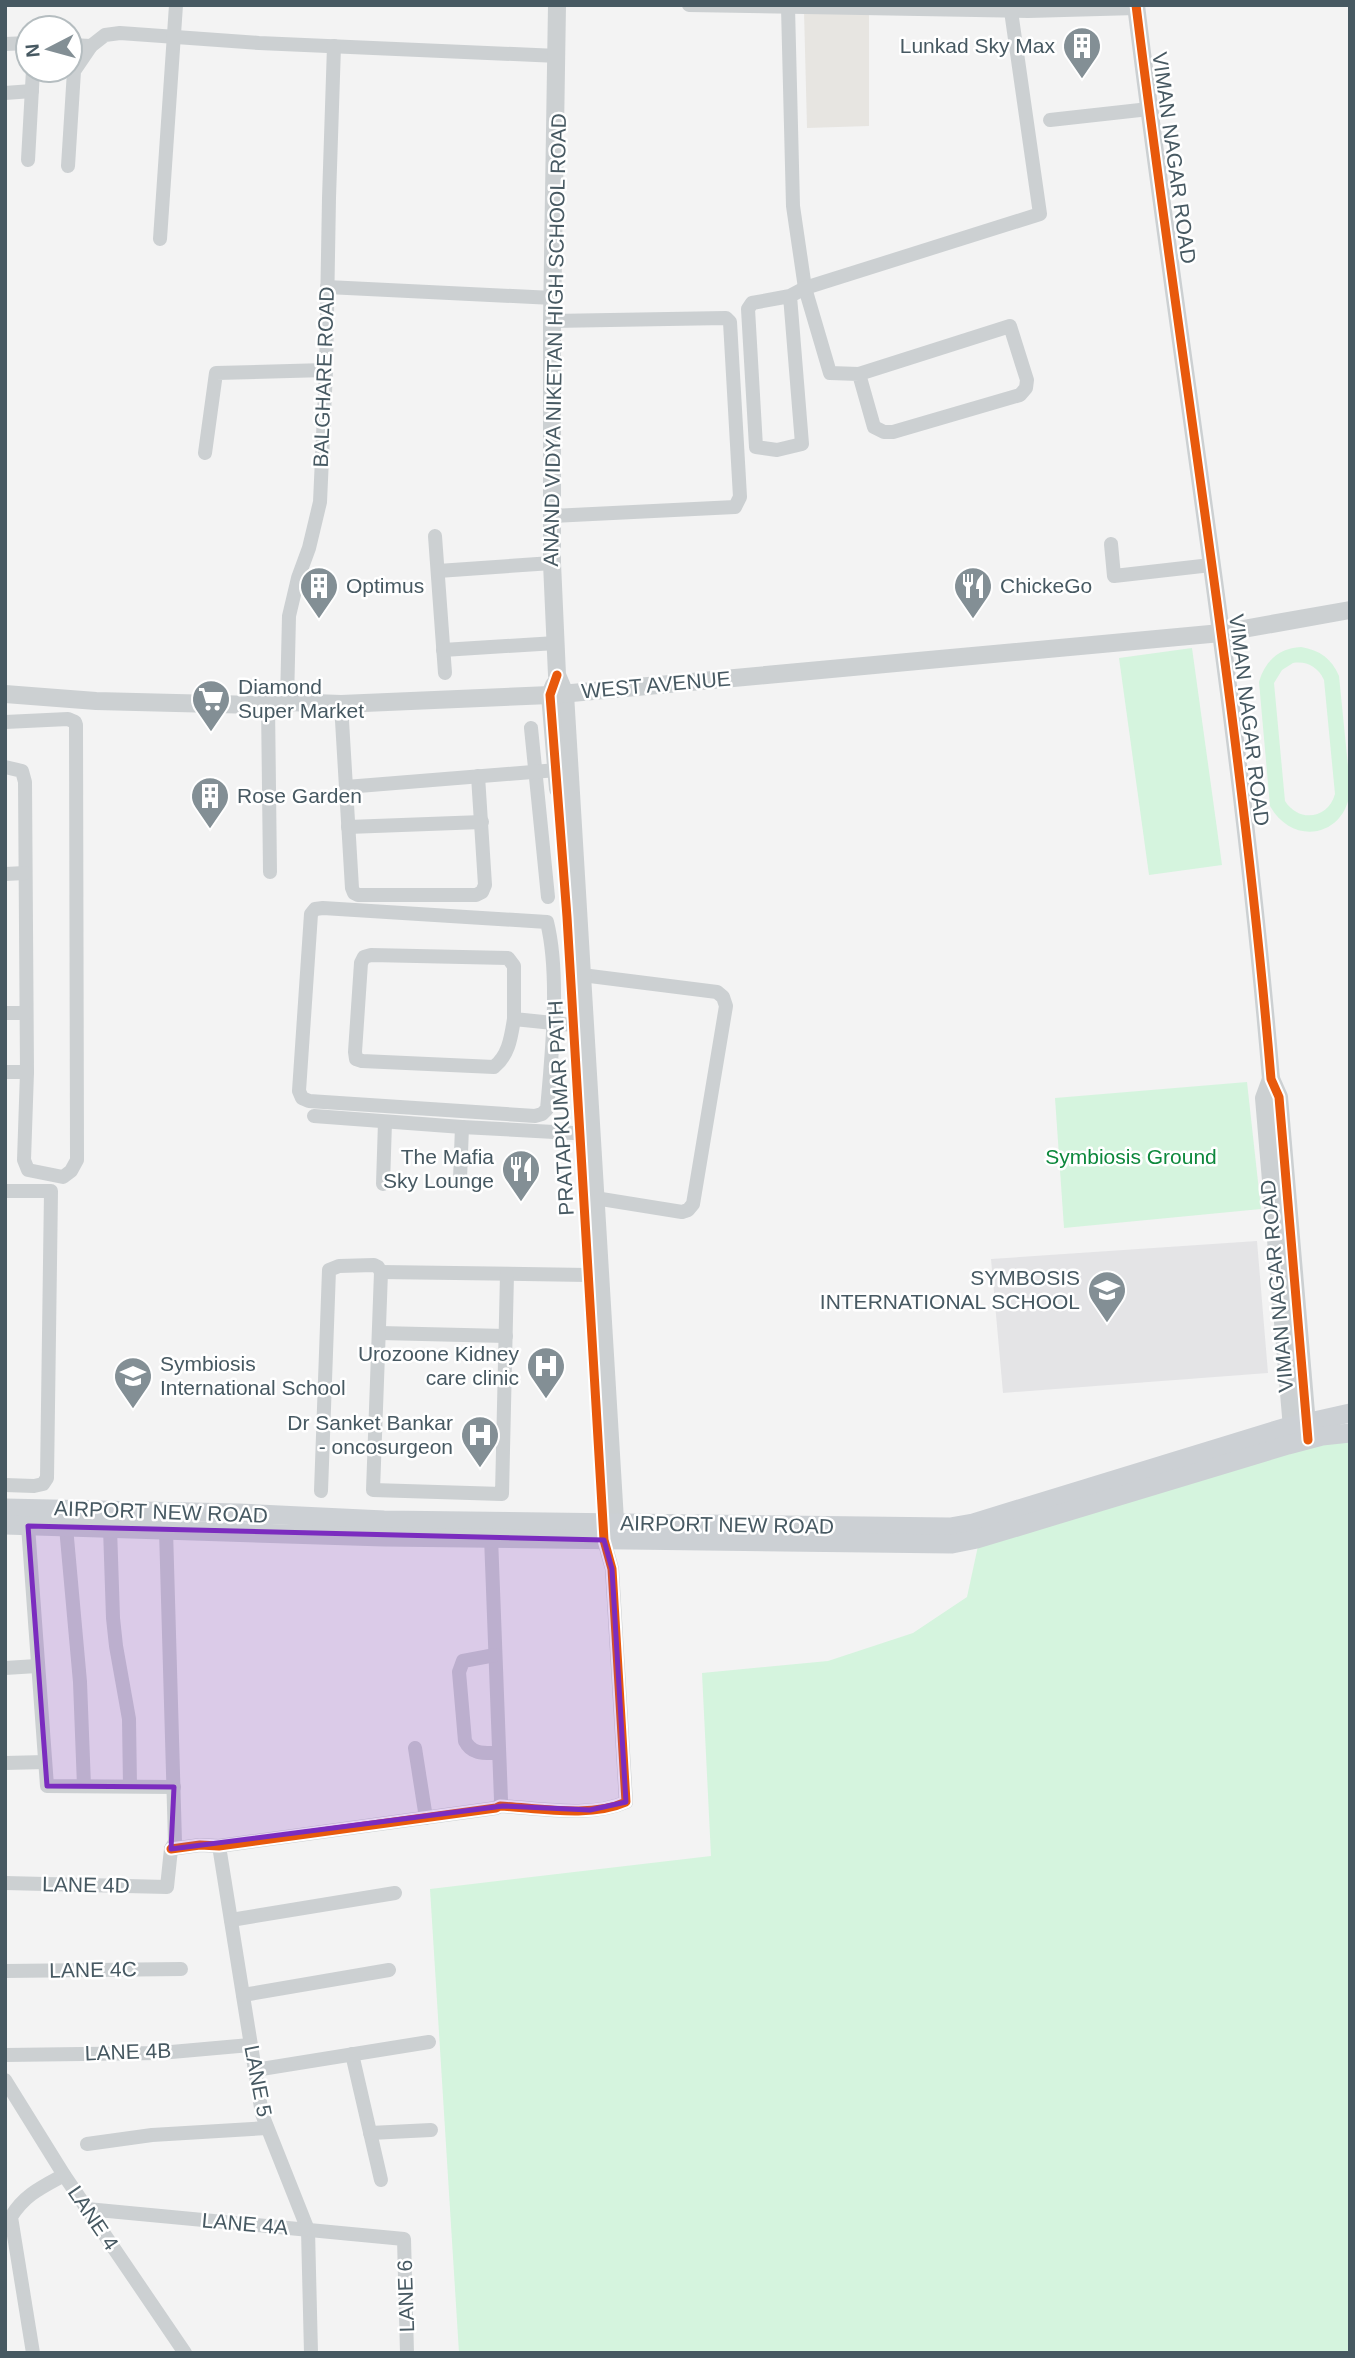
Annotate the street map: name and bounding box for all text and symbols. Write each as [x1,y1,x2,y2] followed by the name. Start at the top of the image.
[14,14,84,84] north arrow
[1061,25,1103,80] building icon: Lunkad Sky Max
[900,34,1055,57] place label: Lunkad Sky Max
[21,43,44,59] text: N
[1148,51,1201,265] street label: VIMAN NAGAR ROAD
[539,113,570,567] street label: ANAND VIDYA NIKETAN HIGH SCHOOL ROAD
[309,286,338,468] street label: BALGHARE ROAD
[298,565,340,620] building icon: Optimus
[952,565,994,620] restaurant icon: ChickeGo
[346,574,424,597] place label: Optimus
[1000,574,1092,597] place label: ChickeGo
[1225,613,1274,827] street label: VIMAN NAGAR ROAD
[580,667,732,702] street label: WEST AVENUE
[238,675,364,722] place label: Diamond Super Market
[190,678,232,733] supermarket icon: Diamond Super Market
[189,775,231,830] building icon: Rose Garden
[237,784,362,807] place label: Rose Garden
[543,1000,578,1216] street label: PRATAPKUMAR PATH
[383,1145,494,1192] place label: The Mafia Sky Lounge
[1045,1145,1217,1168] park label: Symbiosis Ground
[500,1148,542,1203] restaurant icon: The Mafia Sky Lounge
[1256,1179,1297,1393] street label: VIMAN NAGAR ROAD
[820,1266,1080,1313] place label: SYMBOSIS INTERNATIONAL SCHOOL
[1086,1269,1128,1324] school or university icon: SYMBOSIS INTERNATIONAL SCHOOL
[358,1342,519,1389] place label: Urozoone Kidney care clinic
[525,1345,567,1400] hospital icon: Urozoone Kidney care clinic
[160,1352,346,1399] place label: Symbiosis International School
[112,1355,154,1410] school or university icon: Symbiosis International School
[287,1411,453,1458] place label: Dr Sanket Bankar - oncosurgeon
[459,1414,501,1469] hospital icon: Dr Sanket Bankar - oncosurgeon
[54,1496,268,1527] street label: AIRPORT NEW ROAD
[620,1511,834,1538] street label: AIRPORT NEW ROAD
[42,1872,130,1897] street label: LANE 4D
[49,1957,137,1982] street label: LANE 4C
[84,2038,172,2065] street label: LANE 4B
[240,2043,277,2119] street label: LANE 5
[64,2181,123,2254] street label: LANE 4
[201,2208,289,2239] street label: LANE 4A
[393,2259,418,2333] street label: LANE 6

